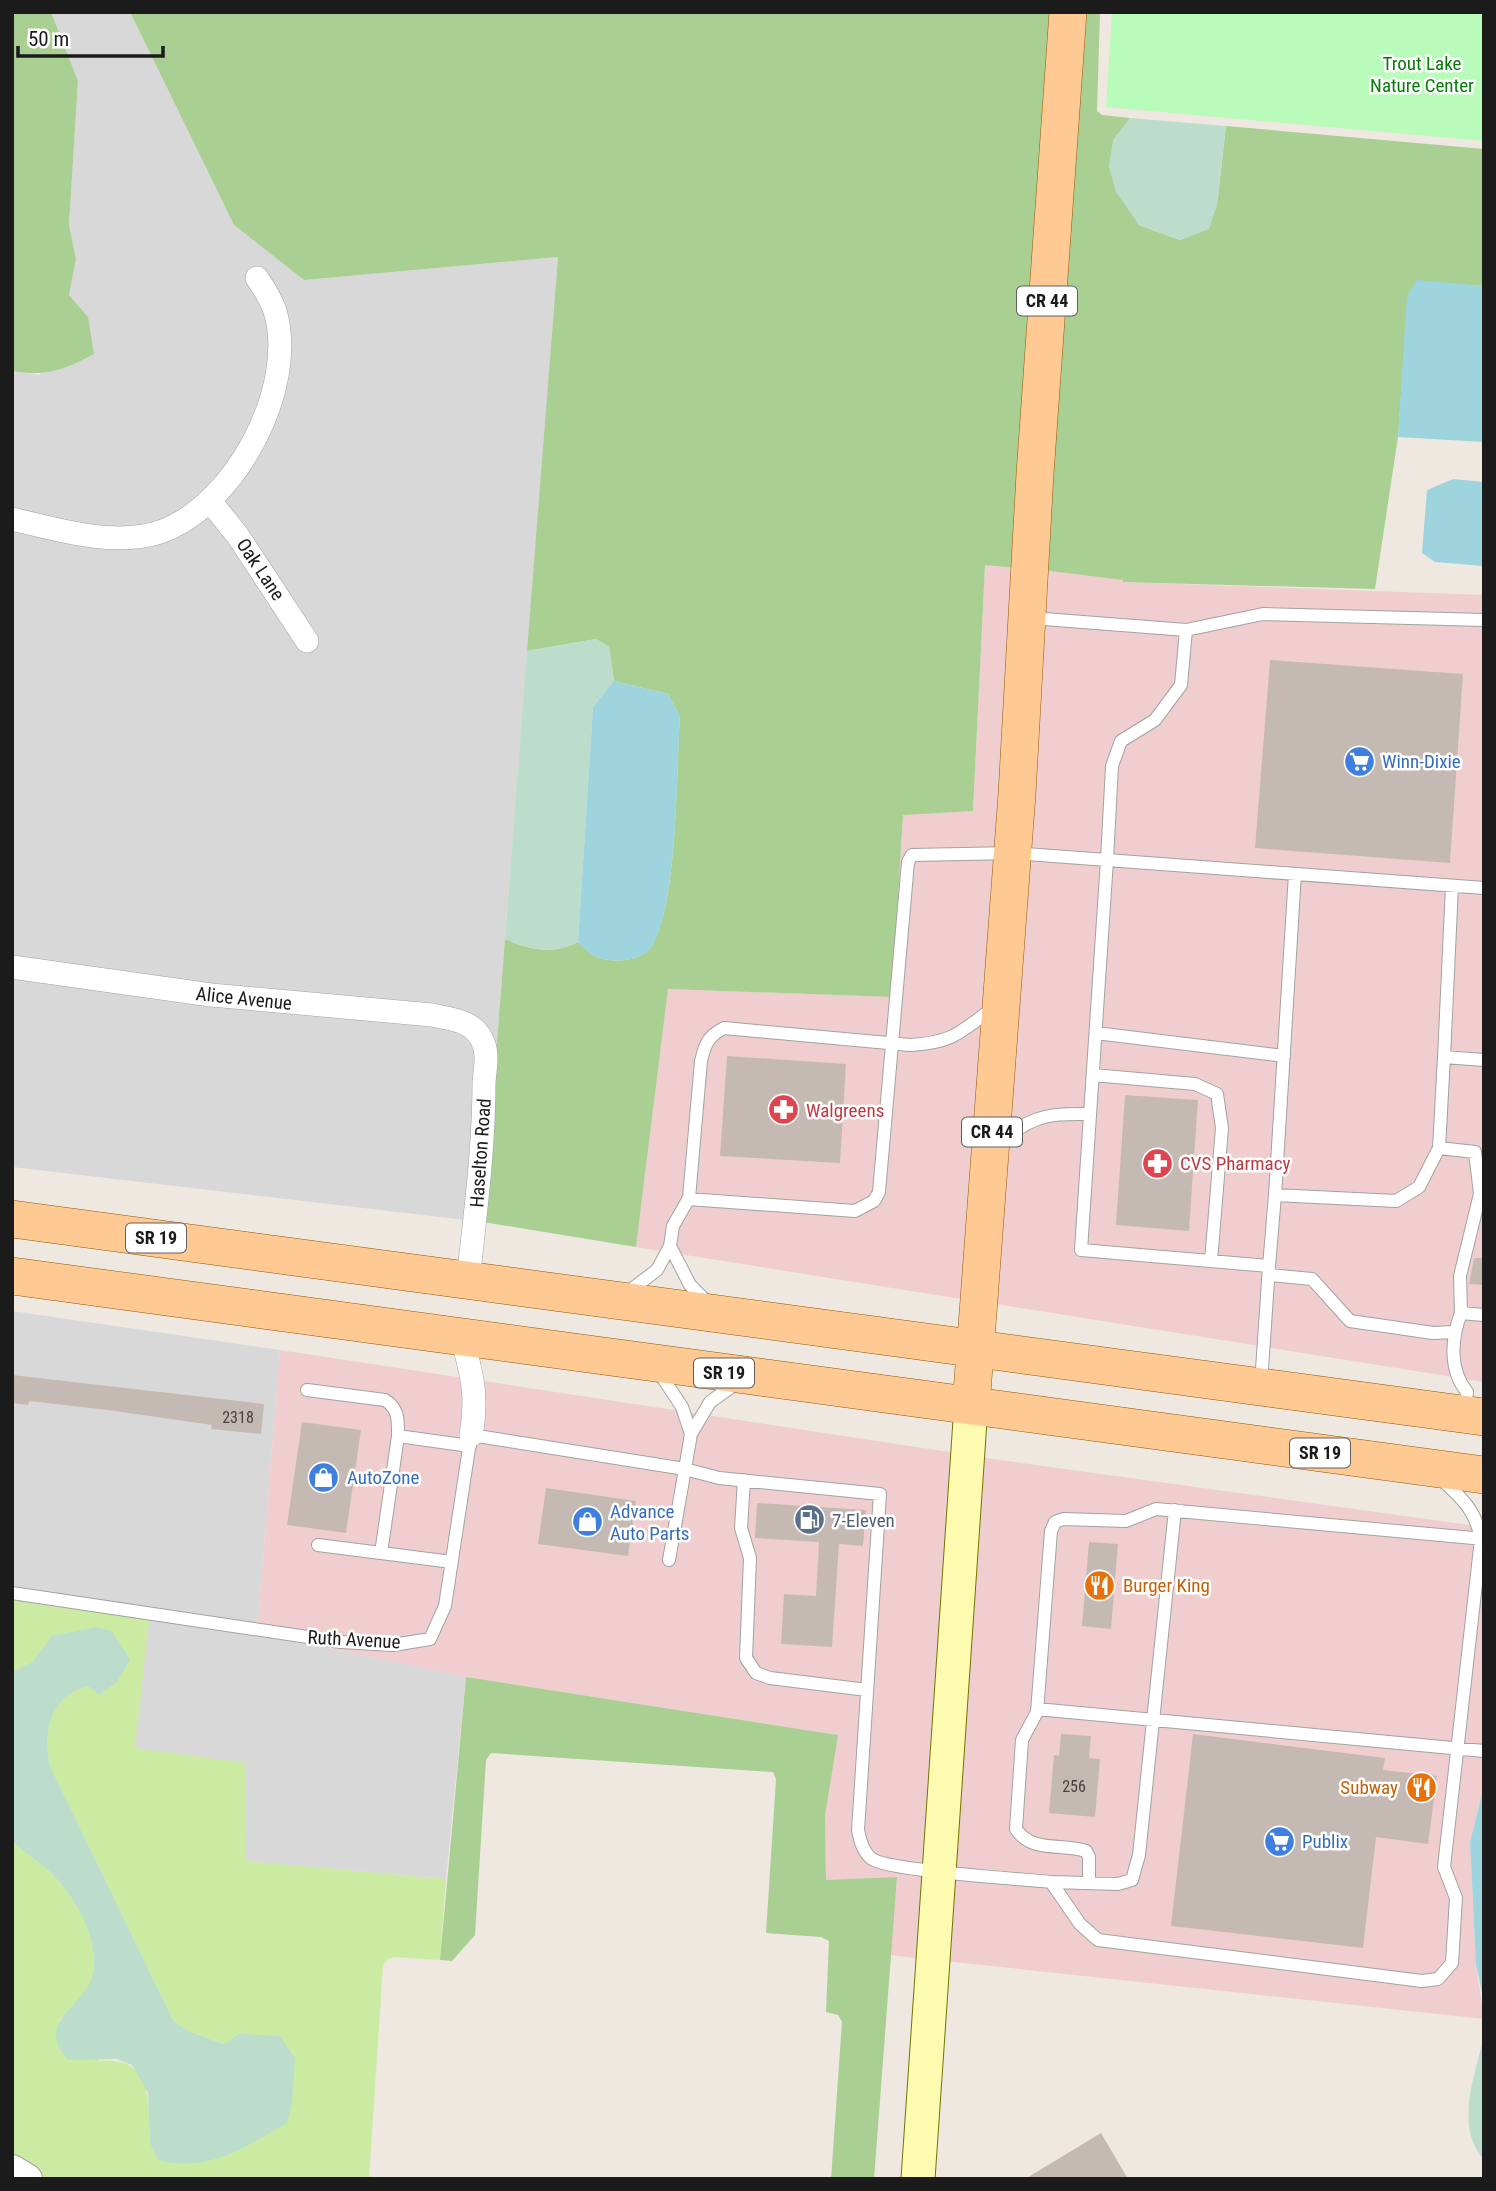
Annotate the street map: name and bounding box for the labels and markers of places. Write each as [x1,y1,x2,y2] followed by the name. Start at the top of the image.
[1342,744,1376,778] supermarket icon: Winn-Dixie
[1382,750,1461,773] place label: Winn-Dixie
[766,1093,800,1127] pharmacy icon: Walgreens
[806,1099,884,1122] place label: Walgreens
[1140,1146,1174,1180] pharmacy icon: CVS Pharmacy
[1180,1152,1290,1175] place label: CVS Pharmacy
[307,1460,341,1494] shop icon: AutoZone
[347,1466,419,1489] place label: AutoZone
[610,1500,689,1545] place label: Advance Auto Parts
[792,1503,826,1537] fuel station icon: 7-Eleven
[570,1505,604,1539] shop icon: Advance Auto Parts
[832,1509,895,1532] place label: 7-Eleven
[1083,1568,1117,1602] restaurant icon: Burger King
[1123,1574,1210,1597] place label: Burger King
[1404,1770,1438,1804] restaurant icon: Subway
[1340,1776,1398,1799] place label: Subway
[1262,1824,1296,1858] supermarket icon: Publix
[1302,1830,1348,1853] place label: Publix

